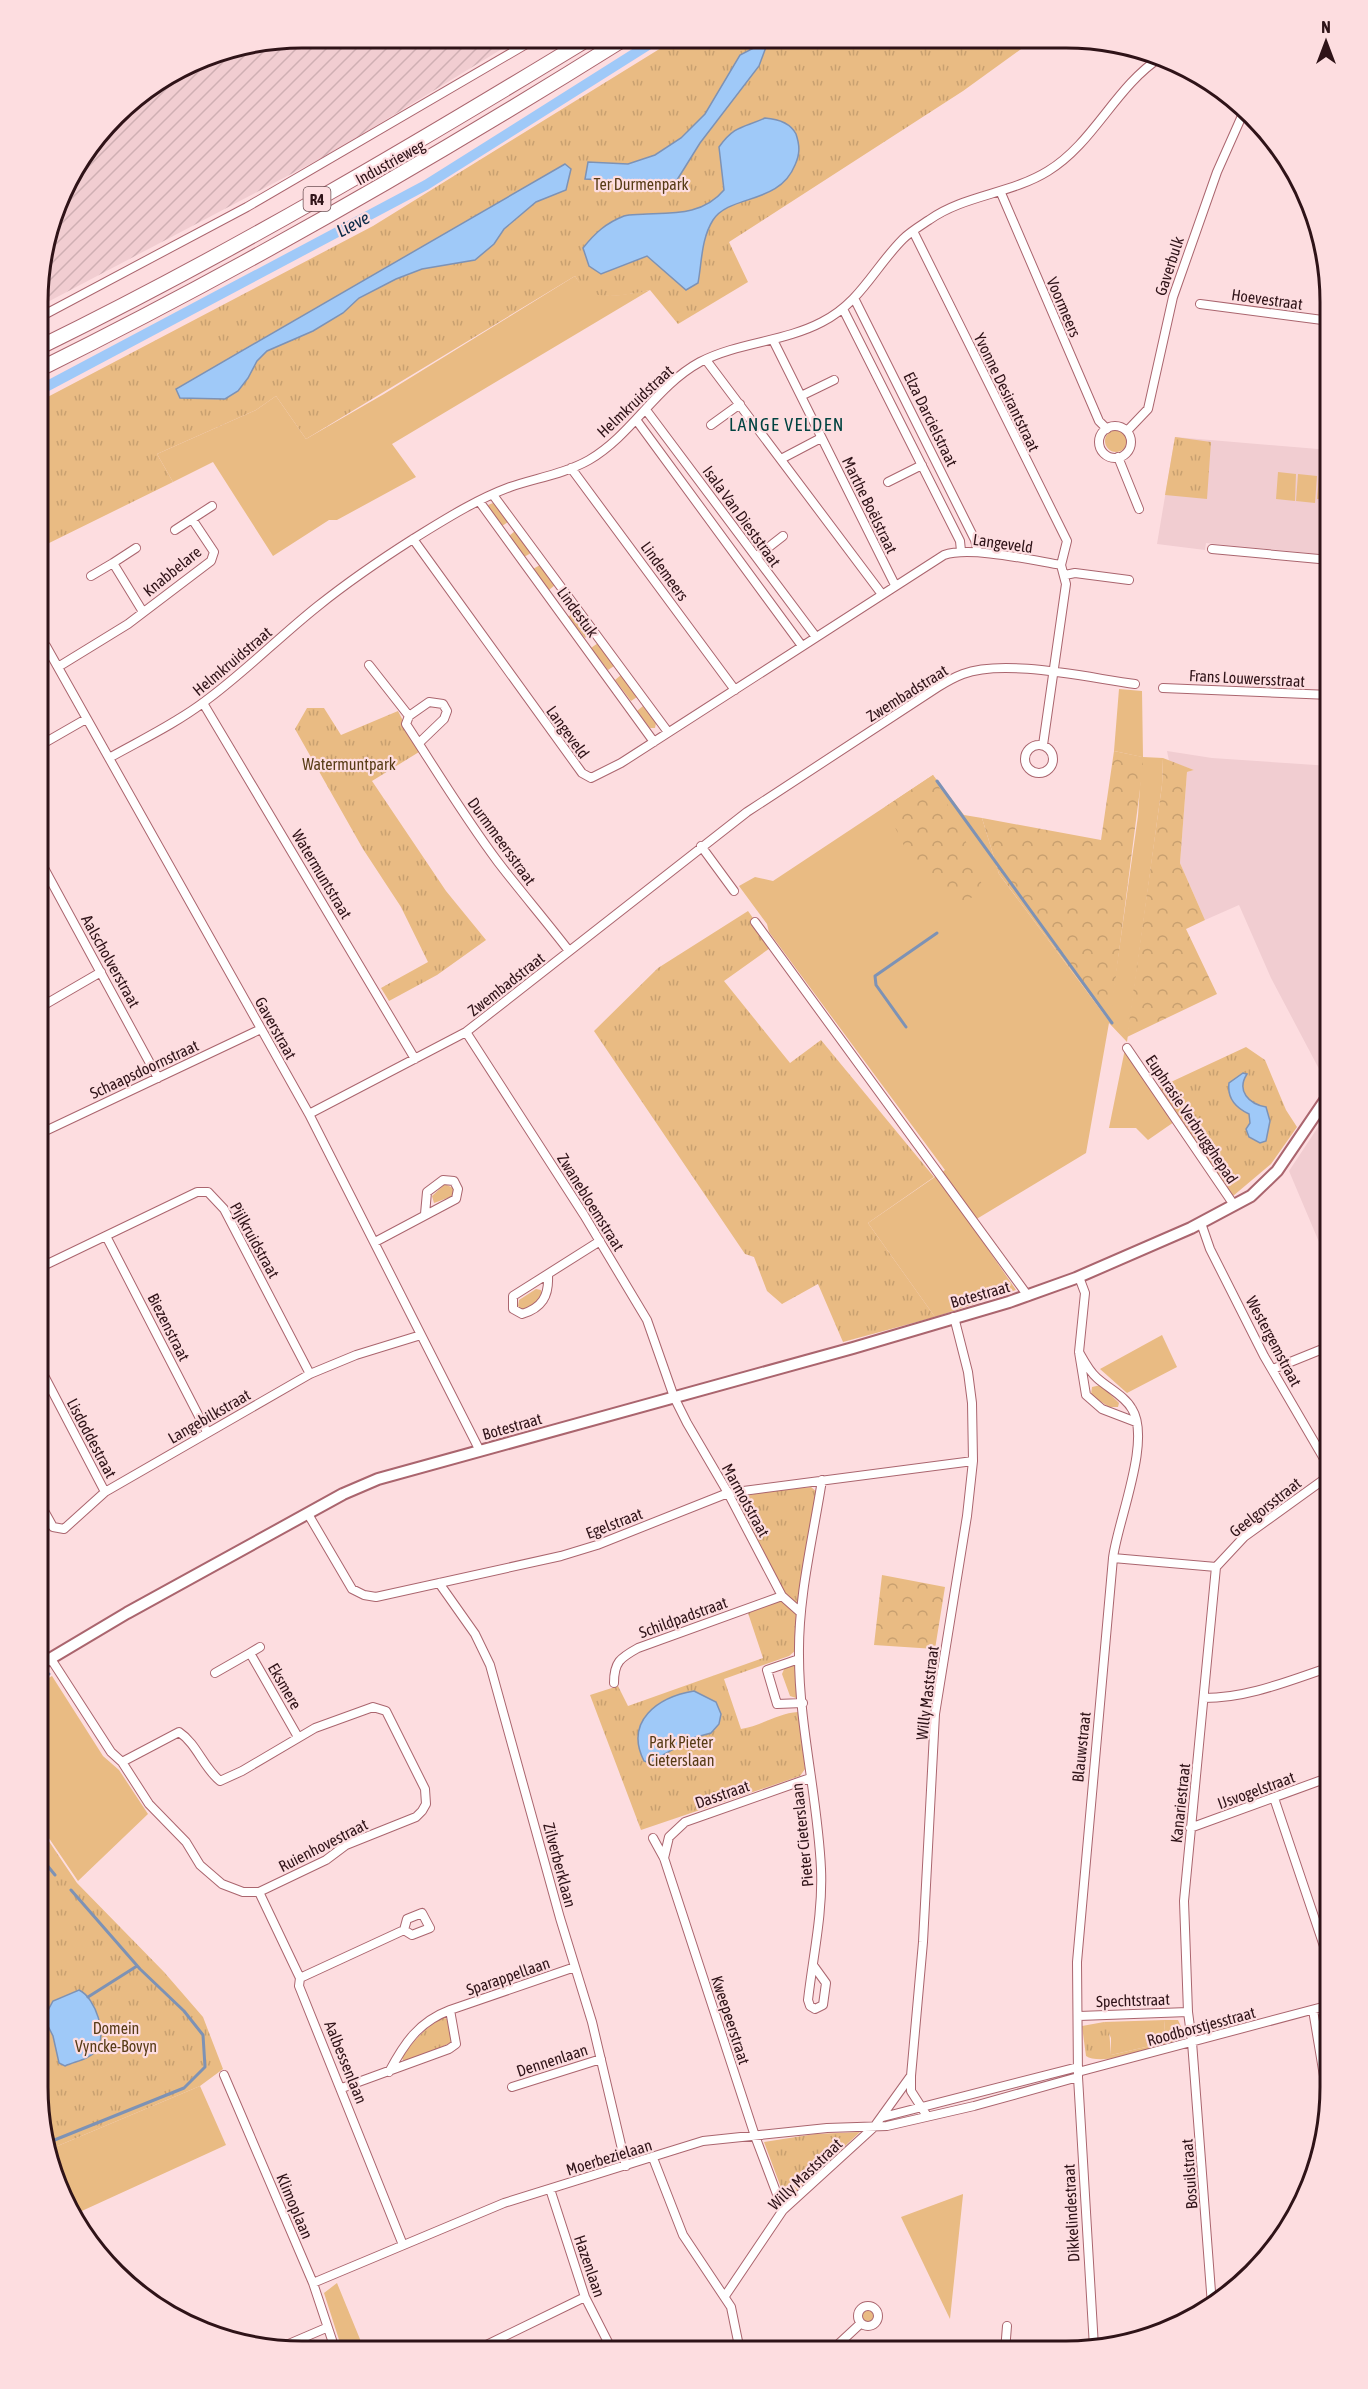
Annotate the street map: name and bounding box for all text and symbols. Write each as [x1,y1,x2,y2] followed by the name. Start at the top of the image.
[1296,12,1356,72] north arrow
[1321,18,1331,36] text: N
[352,136,428,189] street label: Industrieweg
[594,175,688,194] park label: Ter Durmenpark
[304,187,330,211] road number: R4
[333,207,373,241] water label: Lieve
[1151,234,1187,298] street label: Gaverbulk
[1043,274,1085,340] street label: Voormeers
[1230,285,1304,313] street label: Hoevestraat
[971,330,1044,454] street label: Yvonne Desirantstraat
[593,361,677,441] street label: Helmkruidstraat
[900,369,962,469] street label: Elza Darcielstraat
[729,414,845,435] district label: LANGE VELDEN
[839,454,901,557] street label: Marthe Boëlstraat
[699,462,785,570] street label: Isala Van Dieststraat
[972,530,1034,557] street label: Langeveld
[637,538,693,604] street label: Lindemeers
[139,542,205,600] street label: Knabbelare
[554,583,602,641] street label: Lindestuk
[189,623,275,699] street label: Helmkruidstraat
[863,661,951,725] street label: Zwembadstraat
[1189,666,1306,690] street label: Frans Louwersstraat
[542,702,593,762] street label: Langeveld
[302,755,396,774] park label: Watermuntpark
[464,794,540,888] street label: Durmmeersstraat
[288,826,356,922] street label: Watermuntstraat
[78,912,144,1011] street label: Aalscholverstraat
[464,948,548,1019] street label: Zwembadstraat
[252,994,301,1063] street label: Gaverstraat
[87,1036,202,1103] street label: Schaapsdoornstraat
[1141,1051,1242,1187] street label: Euphrasie Verbrugghepad
[554,1150,628,1254] street label: Zwanebloemstraat
[226,1199,283,1282] street label: Pijlkruidstraat
[948,1277,1012,1311] street label: Botestraat
[144,1290,194,1364] street label: Biezenstraat
[1242,1293,1305,1390] street label: Westergemstraat
[165,1385,254,1448] street label: Langebilkstraat
[64,1395,121,1481] street label: Lisdoddestraat
[480,1409,544,1443] street label: Botestraat
[719,1460,774,1540] street label: Marmotstraat
[1226,1473,1305,1541] street label: Geelgorsstraat
[583,1504,645,1543] street label: Egelstraat
[636,1593,730,1642] street label: Schildpadstraat
[912,1644,943,1741] street label: Willy Maststraat
[265,1660,305,1712] street label: Eksmere
[1068,1711,1094,1783] street label: Blauwstraat
[647,1733,715,1769] park label: Park Pieter Cieterslaan
[1167,1762,1193,1844] street label: Kanariestraat
[1215,1768,1298,1813] street label: IJsvogelstraat
[692,1776,752,1812] street label: Dasstraat
[788,1782,816,1888] street label: Pieter Cieterslaan
[276,1815,371,1875] street label: Ruienhovestraat
[540,1821,580,1909] street label: Zilverberklaan
[464,1953,552,2000] street label: Sparappellaan
[707,1973,754,2067] street label: Kweepeerstraat
[1096,1990,1171,2011] street label: Spechtstraat
[1145,2003,1258,2050] street label: Roodborstjesstraat
[321,2018,371,2106] street label: Aalbessenlaan
[75,2019,157,2056] park label: Domein Vyncke-Bovyn
[514,2040,590,2080] street label: Dennenlaan
[765,2134,846,2214] street label: Willy Maststraat
[564,2135,654,2179] street label: Moerbezielaan
[1178,2138,1200,2210] street label: Bosuilstraat
[1059,2163,1083,2263] street label: Dikkelindestraat
[272,2171,317,2242] street label: Klimoplaan
[571,2233,609,2299] street label: Hazenlaan

